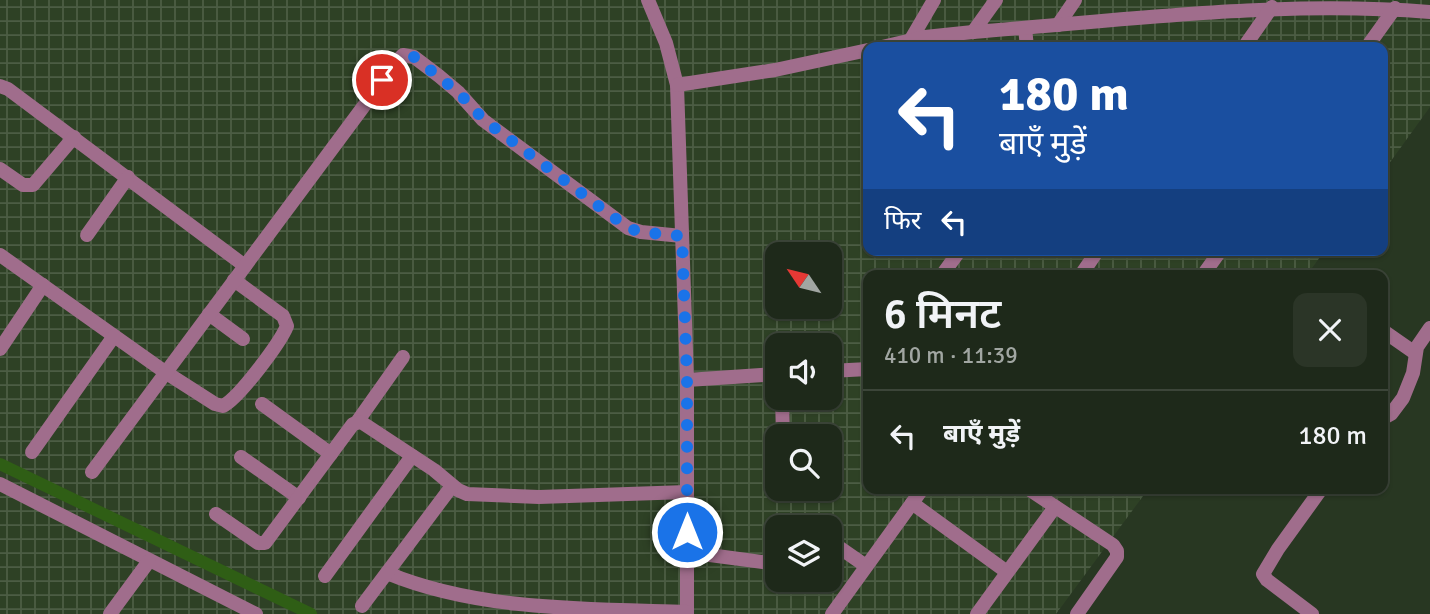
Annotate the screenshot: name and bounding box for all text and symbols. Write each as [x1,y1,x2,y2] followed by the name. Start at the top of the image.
[352,50,412,110] pin
[363,61,401,99] icon: arrive
[999,64,1129,124] text: 180 m
[884,70,975,161] icon: left
[999,124,1087,163] text: बाएँ मुड़ें
[935,203,973,241] icon: left
[884,205,921,237] text: फिर
[765,242,842,318] north arrow
[765,242,842,592] map controls
[884,289,1001,340] text: 6 मिनट
[1293,293,1367,367] button: close
[765,333,842,410] button: sound
[884,341,1018,370] text: 410 m · 11:39
[884,417,922,455] icon: left
[943,418,1020,450] text: बाएँ मुड़ें
[1298,420,1367,452] text: 180 m
[765,424,842,501] button: search
[650,495,724,569] position arrow
[765,515,842,592] button: layers

